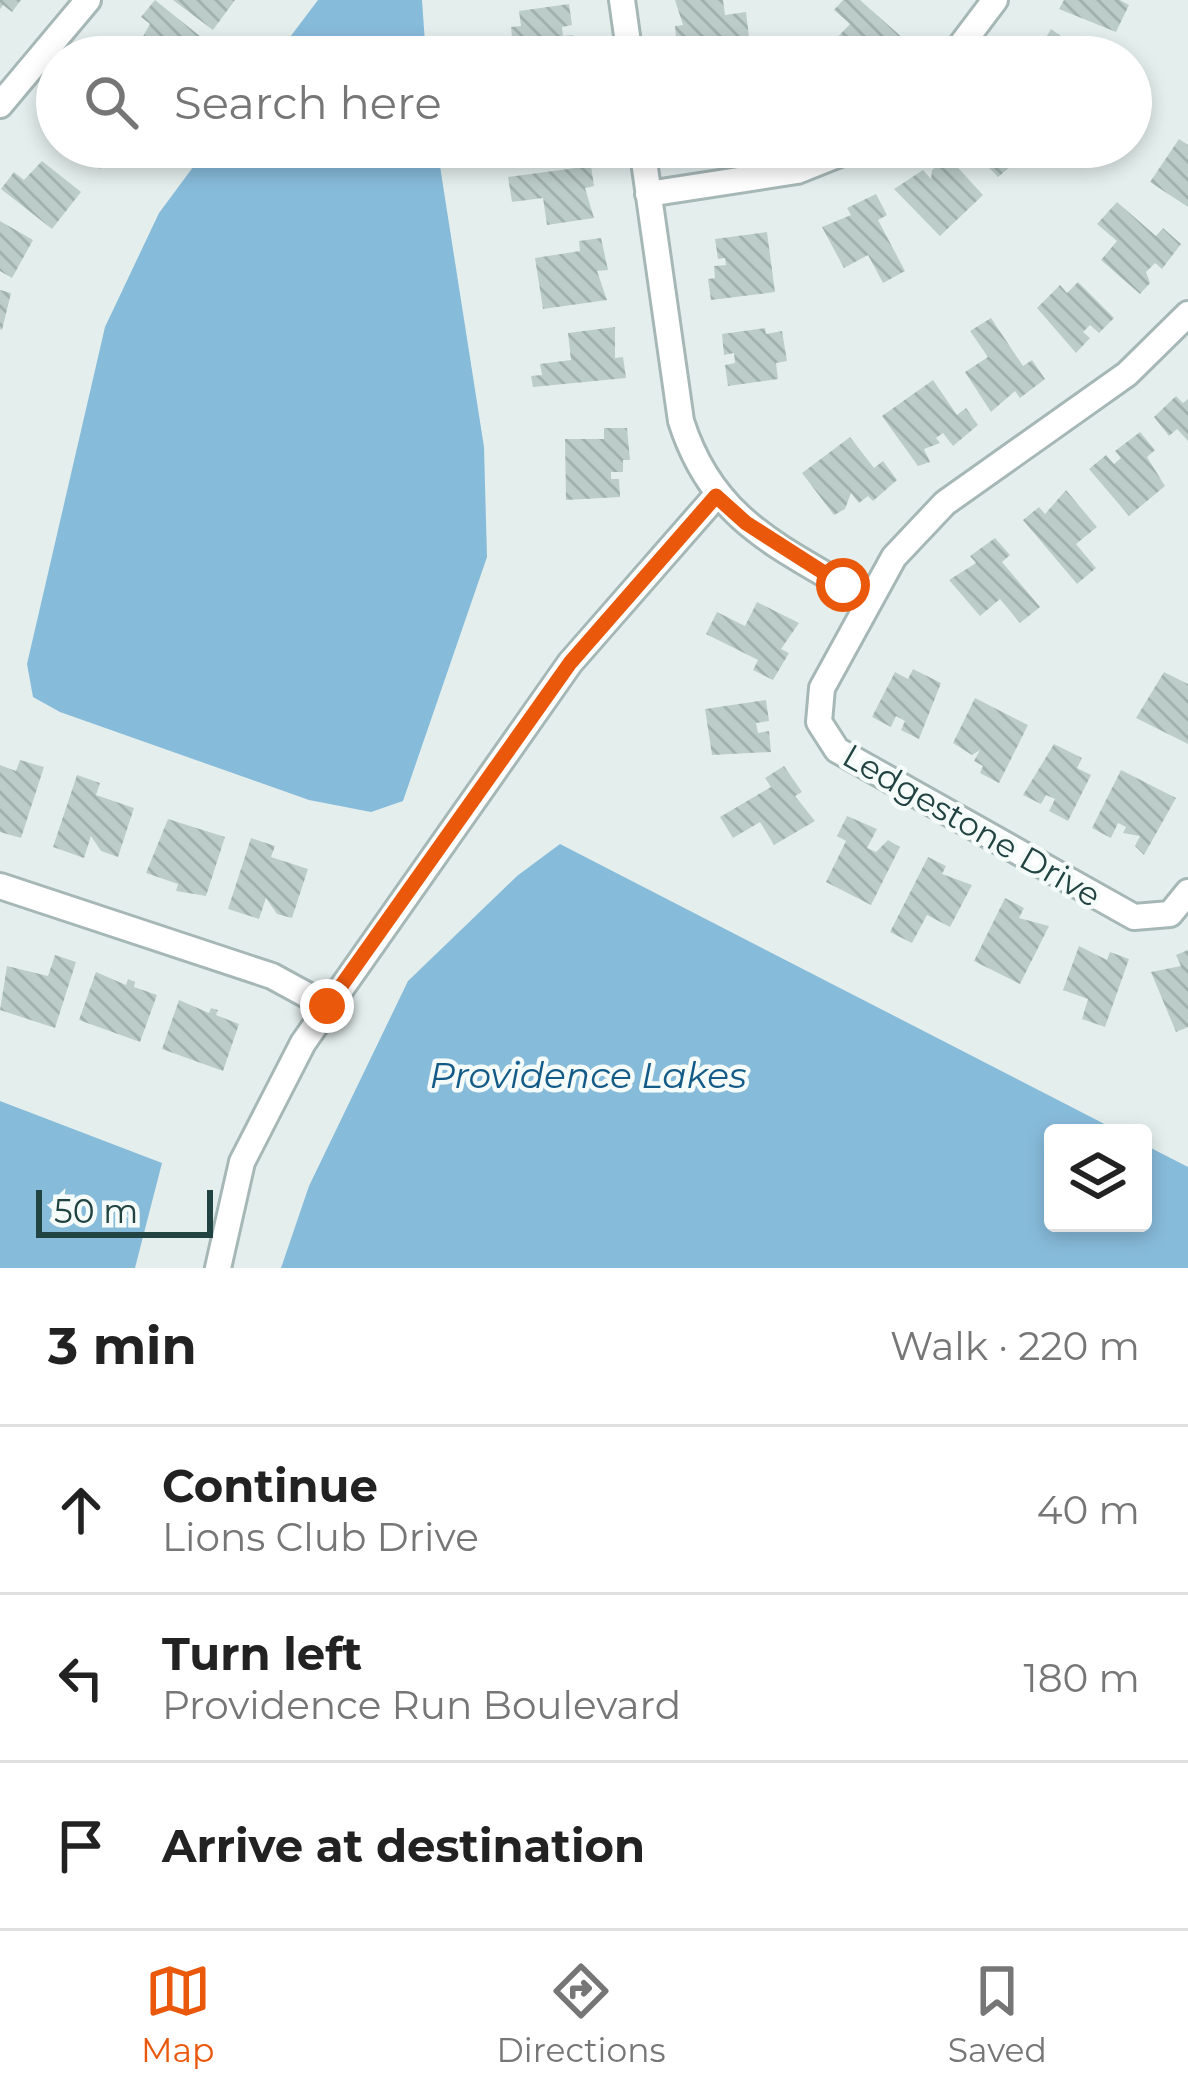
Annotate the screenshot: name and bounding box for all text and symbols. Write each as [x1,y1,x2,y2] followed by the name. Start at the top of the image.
[36,36,1152,168] search box
[78,69,144,135] icon: search
[174,75,442,130] text: Search here
[816,558,870,612] route start
[836,735,1108,915] street label: Ledgestone Drive
[300,979,354,1033] route end
[429,1053,747,1097] water label: Providence Lakes
[1044,1124,1152,1232] map controls
[1044,1124,1152,1232] button: layers
[36,1184,213,1237] scale bar
[54,1191,138,1231] text: 50 m
[48,1315,197,1377] text: 3 min
[890,1322,1140,1370] text: Walk · 220 m
[162,1458,378,1513] text: Continue
[48,1477,114,1543] icon: ahead
[1037,1486,1140,1534] text: 40 m
[162,1513,479,1561] text: Lions Club Drive
[162,1626,362,1681] text: Turn left
[48,1645,114,1711] icon: left
[1024,1654,1140,1702] text: 180 m
[162,1681,681,1729] text: Providence Run Boulevard
[48,1813,114,1879] icon: arrive
[162,1818,645,1873] text: Arrive at destination
[141,1958,214,2070] tab: Map
[497,1958,666,2070] tab: Directions
[948,1958,1047,2070] tab: Saved

